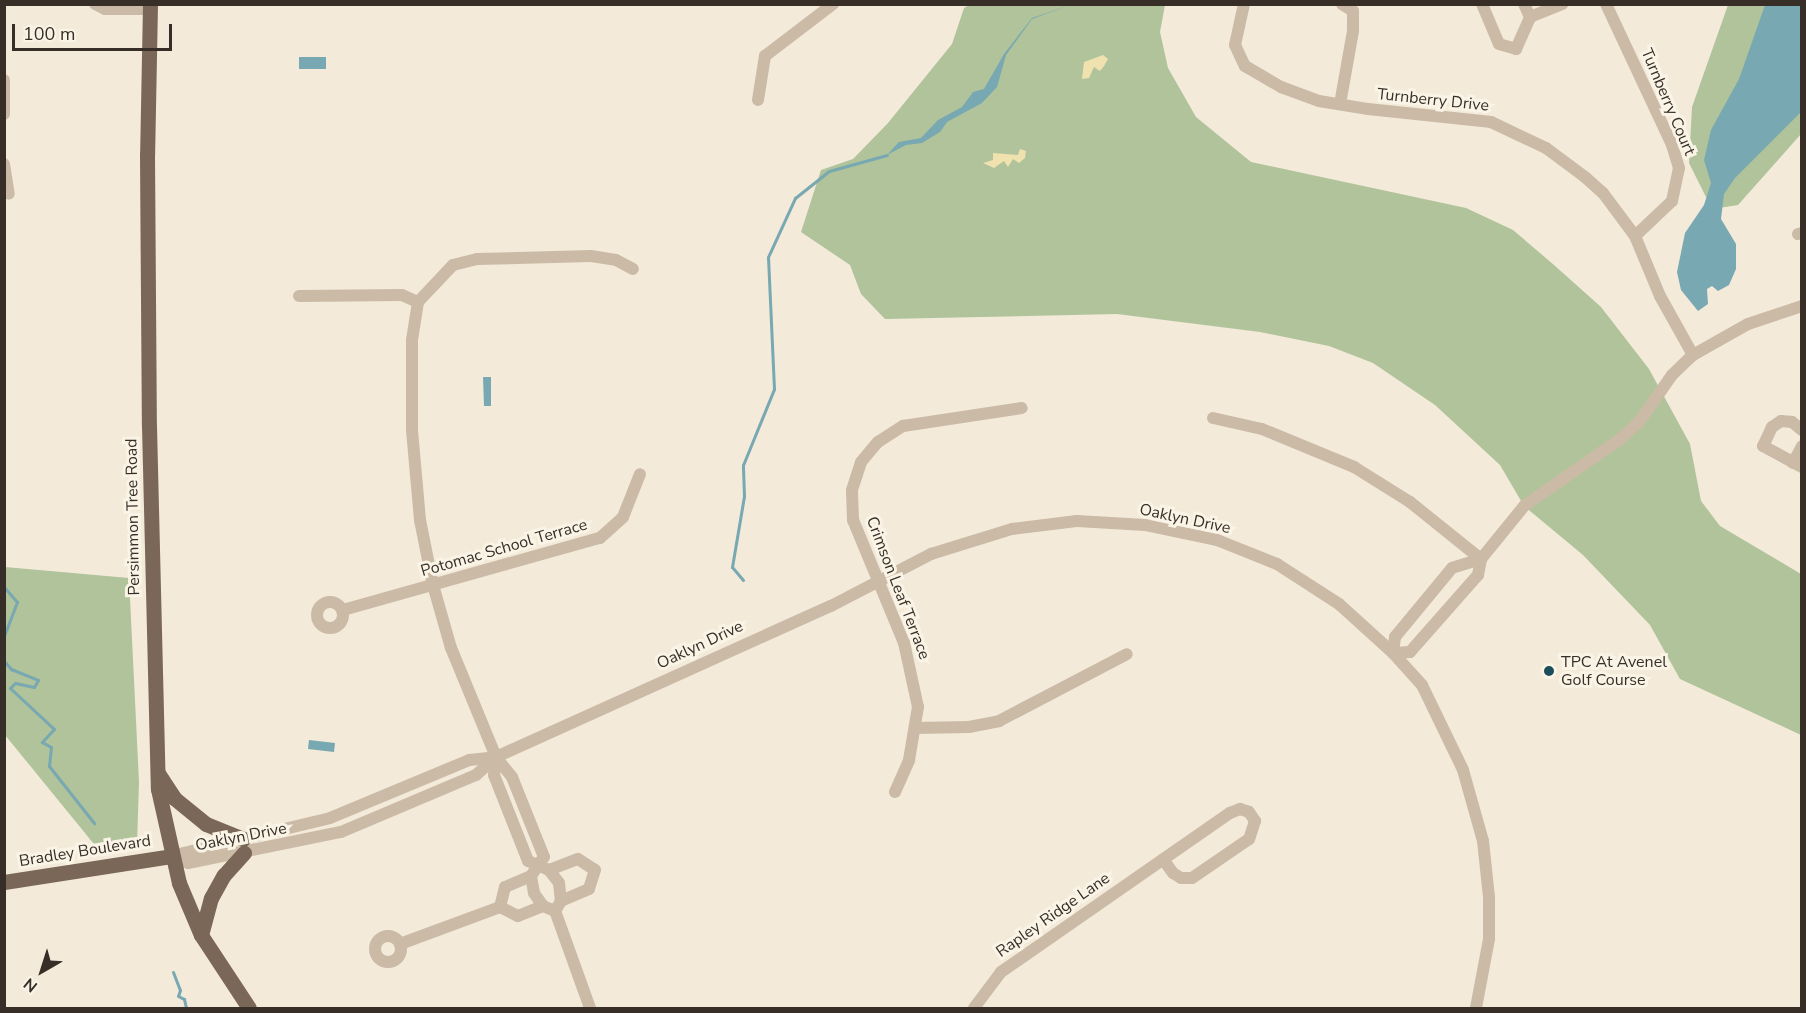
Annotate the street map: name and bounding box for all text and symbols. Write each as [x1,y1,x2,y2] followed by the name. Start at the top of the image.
[15,12,176,50] scale bar
[23,22,75,46] text: 100 m
[1637,46,1699,158] street label: Turnberry Court
[1376,85,1490,115] street label: Turnberry Drive
[122,438,144,596] street label: Persimmon Tree Road
[1138,500,1232,538] street label: Oaklyn Drive
[862,514,934,662] street label: Crimson Leaf Terrace
[419,515,589,581] street label: Potomac School Terrace
[654,617,746,673] street label: Oaklyn Drive
[1561,652,1667,690] place label: TPC At Avenel Golf Course
[1542,664,1556,678] marker: TPC At Avenel Golf Course
[194,819,288,855] street label: Oaklyn Drive
[18,831,152,871] street label: Bradley Boulevard
[992,869,1114,961] street label: Rapley Ridge Lane
[12,941,72,1001] north arrow
[19,973,42,997] text: N

